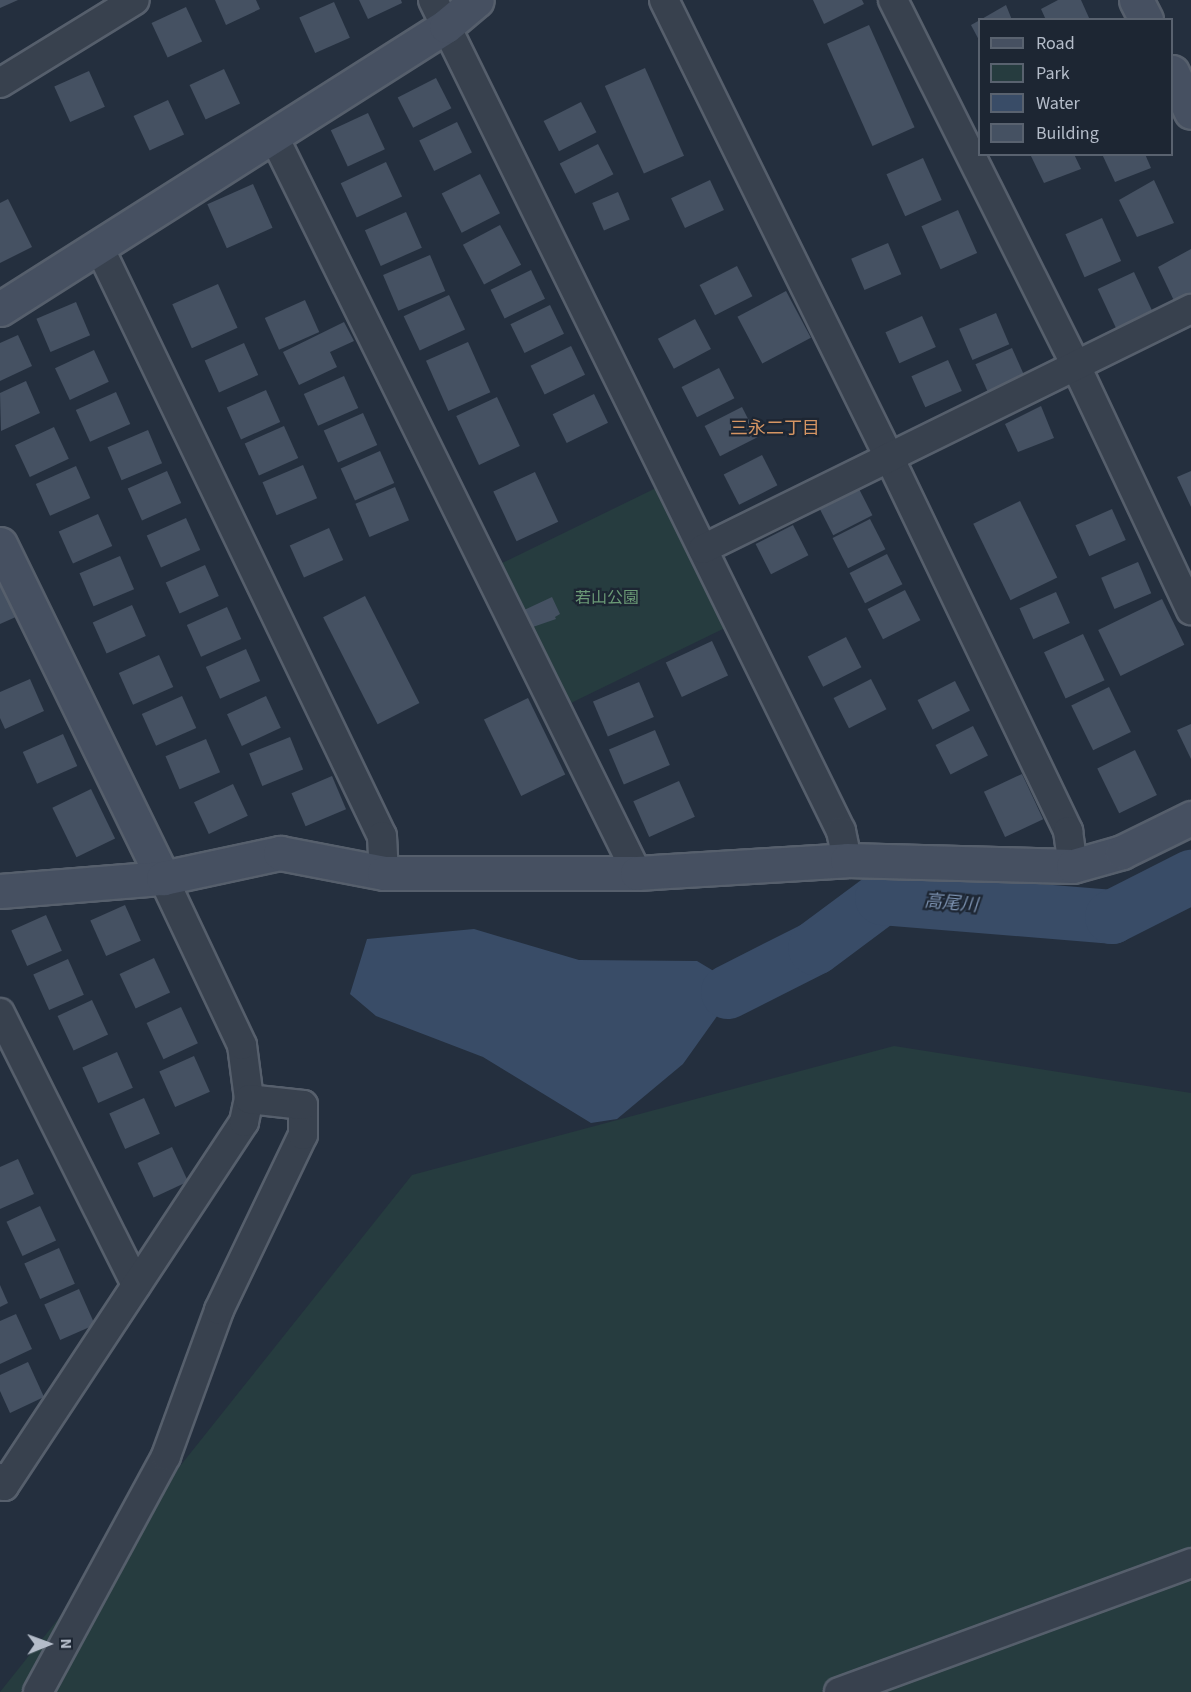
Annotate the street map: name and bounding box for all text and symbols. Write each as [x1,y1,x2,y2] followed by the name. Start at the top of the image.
[978,18,1173,156] legend
[1036,31,1075,56] text: Road
[1036,61,1070,86] text: Park
[1036,91,1080,116] text: Water
[1036,121,1099,146] text: Building
[730,418,820,440] district label: 三永二丁目
[575,588,639,608] park label: 若山公園
[923,891,979,917] water label: 高尾川
[18,1614,78,1674] north arrow
[55,1638,77,1649] text: N

